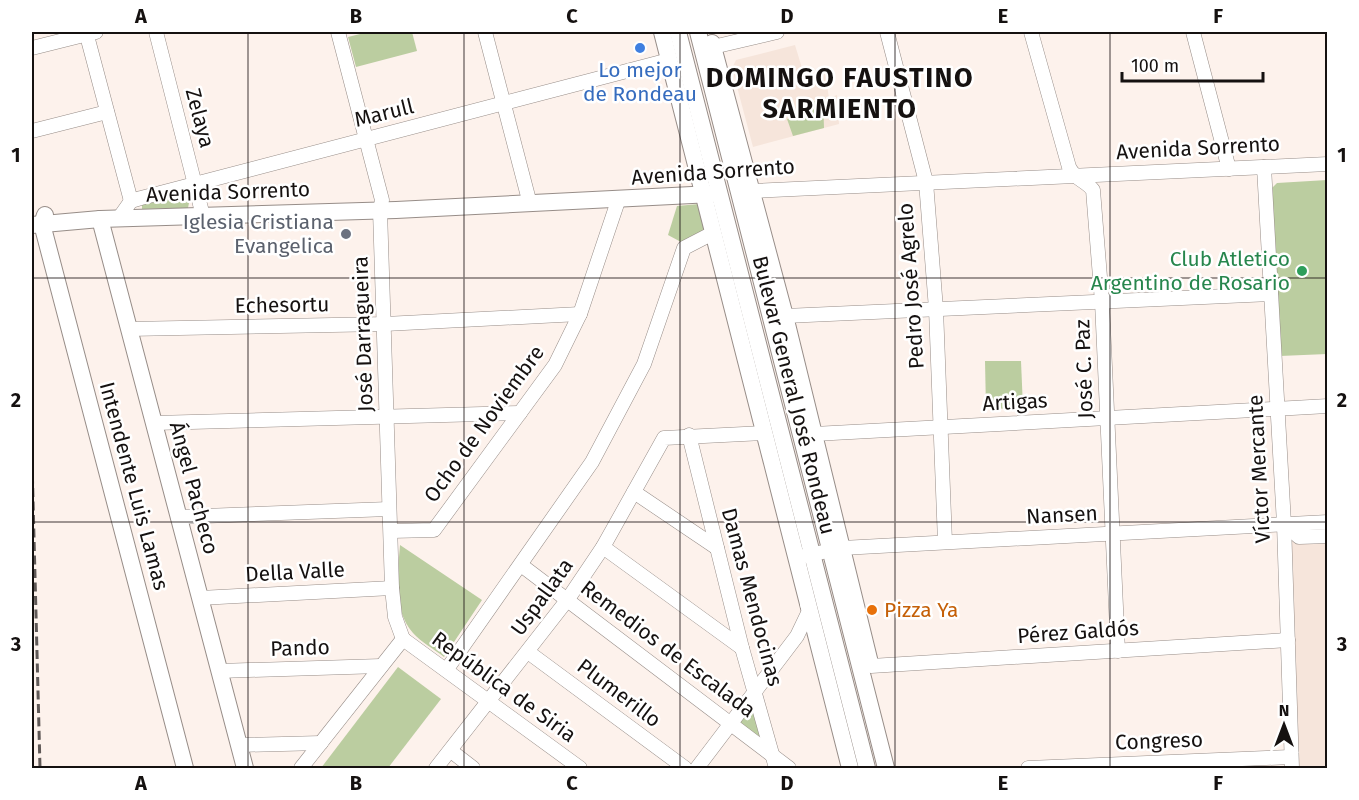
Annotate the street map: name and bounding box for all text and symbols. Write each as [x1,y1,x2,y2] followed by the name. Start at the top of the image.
[134,4,148,28] text: A
[350,4,362,28] text: B
[566,4,578,28] text: C
[780,4,794,28] text: D
[998,4,1008,28] text: E
[1213,4,1223,28] text: F
[633,41,647,55] marker: Lo mejor de Rondeau
[1122,45,1263,83] scale bar
[1131,55,1179,77] text: 100 m
[583,57,697,107] place label: Lo mejor de Rondeau
[706,62,974,125] district label: DOMINGO FAUSTINO SARMIENTO
[180,85,220,151] street label: Zelaya
[352,93,416,133] street label: Marull
[1115,131,1281,165] street label: Avenida Sorrento
[11,143,21,167] text: 1
[1337,143,1347,167] text: 1
[630,153,796,191] street label: Avenida Sorrento
[146,176,310,208] street label: Avenida Sorrento
[892,202,930,370] street label: Pedro José Agrelo
[183,209,334,259] place label: Iglesia Cristiana Evangelica
[339,227,353,241] marker: Iglesia Cristiana Evangelica
[1091,246,1290,296] place label: Club Atletico Argentino de Rosario
[747,253,841,537] street label: Bulevar General José Rondeau
[347,256,379,412] street label: José Darragueira
[1295,264,1309,278] marker: Club Atletico Argentino de Rosario
[234,291,330,319] street label: Echesortu
[1069,319,1099,419] street label: José C. Paz
[418,340,550,508] street label: Ocho de Noviembre
[94,379,174,593] street label: Intendente Luis Lamas
[982,387,1048,417] street label: Artigas
[11,388,21,412] text: 2
[1337,388,1347,412] text: 2
[1242,394,1276,544] street label: Víctor Mercante
[164,419,224,557] street label: Ángel Pacheco
[1026,500,1098,530] street label: Nansen
[716,505,788,689] street label: Damas Mendocinas
[505,553,579,641] street label: Uspallata
[244,556,346,588] street label: Della Valle
[575,575,761,723] street label: Remedios de Escalada
[884,597,958,623] place label: Pizza Ya
[865,603,879,617] marker: Pizza Ya
[1016,615,1140,649] street label: Pérez Galdós
[427,626,581,748] street label: República de Siria
[10,632,21,656] text: 3
[1336,632,1347,656] text: 3
[270,634,330,662] street label: Pando
[572,653,666,733] street label: Plumerillo
[1254,695,1314,755] north arrow
[1279,701,1289,720] text: N
[1115,726,1203,756] street label: Congreso
[134,771,148,795] text: A
[350,771,362,795] text: B
[566,771,578,795] text: C
[780,771,794,795] text: D
[998,771,1008,795] text: E
[1213,771,1223,795] text: F

